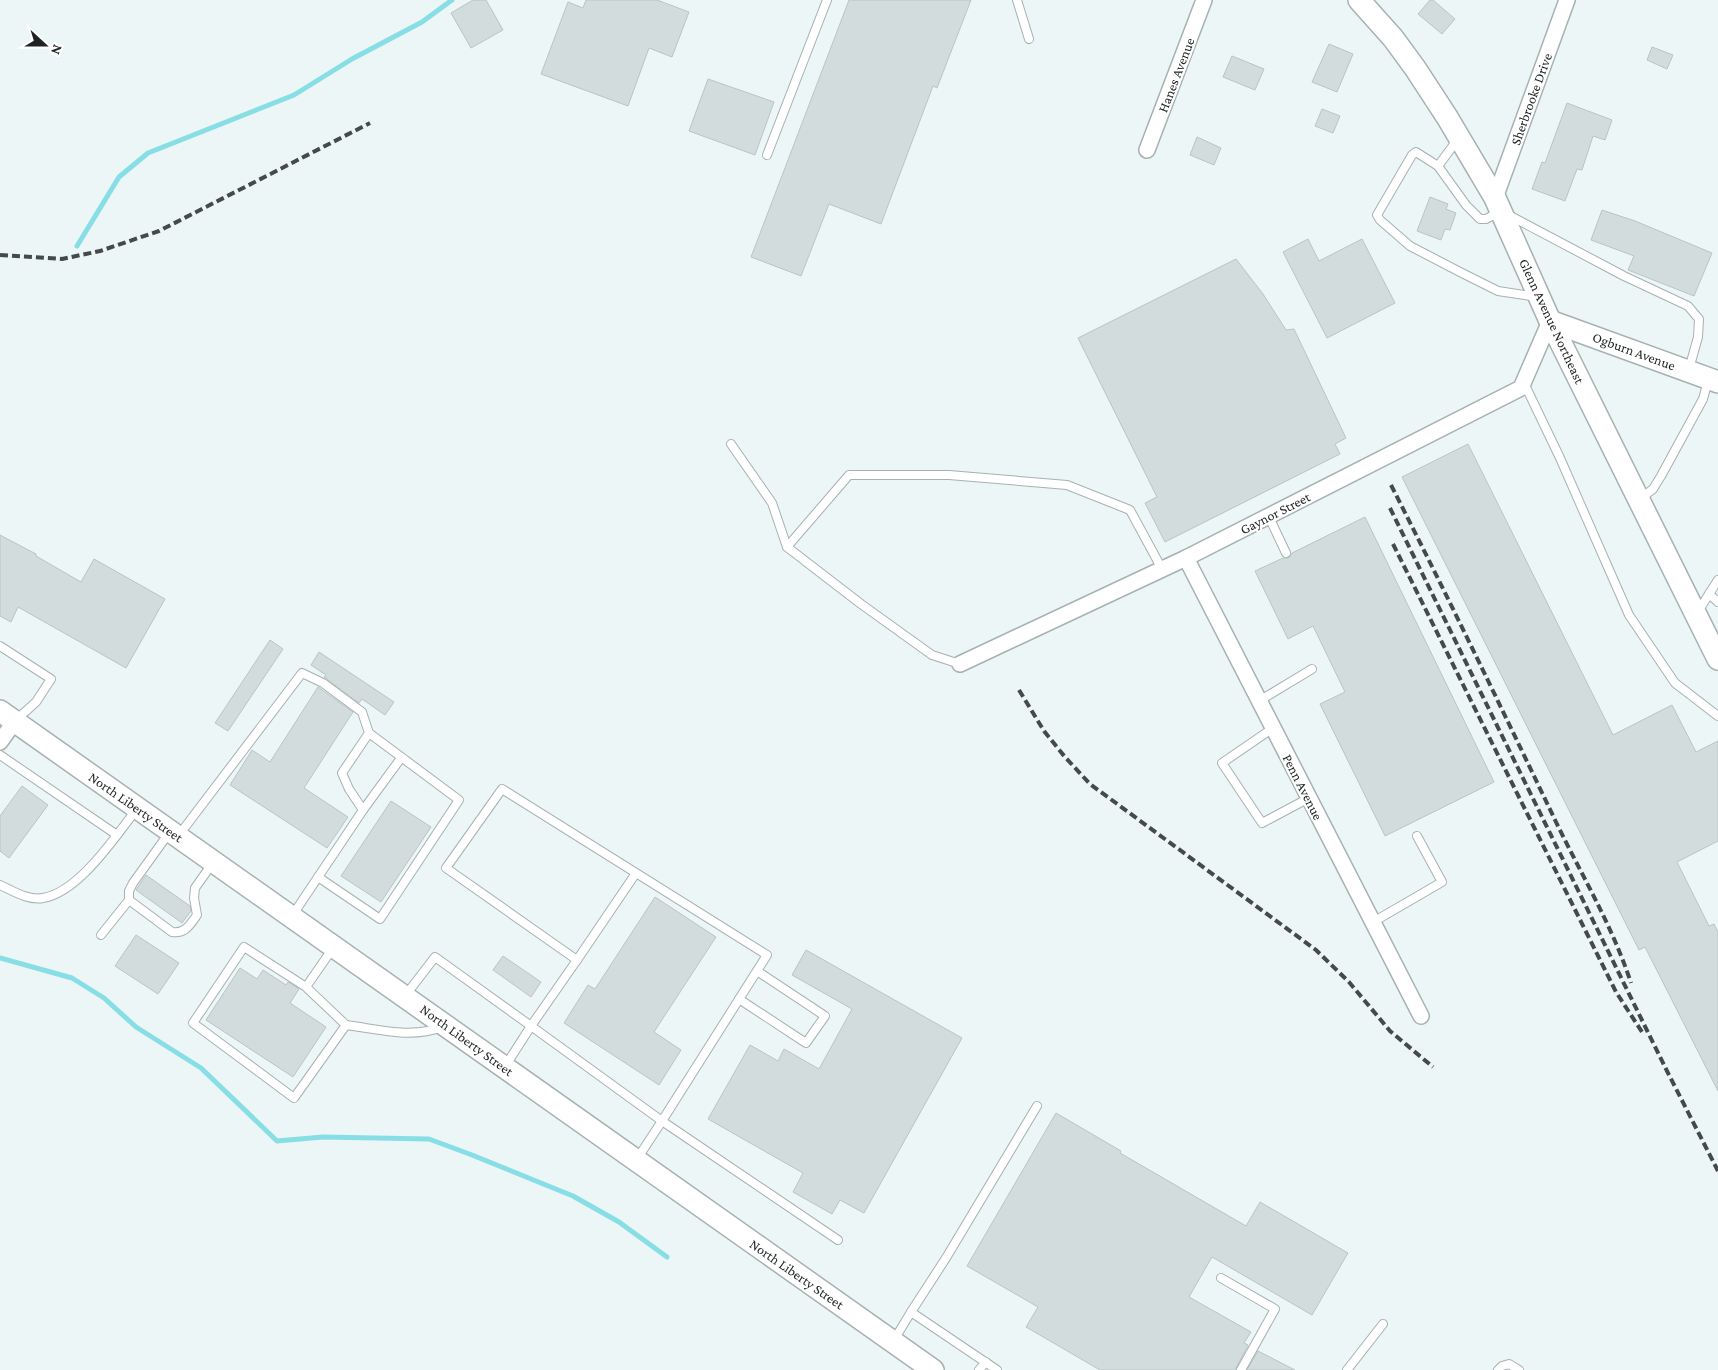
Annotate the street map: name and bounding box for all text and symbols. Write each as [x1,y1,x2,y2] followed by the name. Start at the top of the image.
[20,20,70,70] north arrow
[1154,35,1198,115] street label: Hanes Avenue
[48,42,66,57] text: N
[1507,51,1555,147] street label: Sherbrooke Drive
[1516,256,1588,386] street label: Glenn Avenue Northeast
[1590,329,1678,373] street label: Ogburn Avenue
[1237,488,1313,538] street label: Gaynor Street
[1280,751,1326,823] street label: Penn Avenue
[86,769,186,846] street label: North Liberty Street
[417,1001,517,1079] street label: North Liberty Street
[747,1236,847,1313] street label: North Liberty Street

